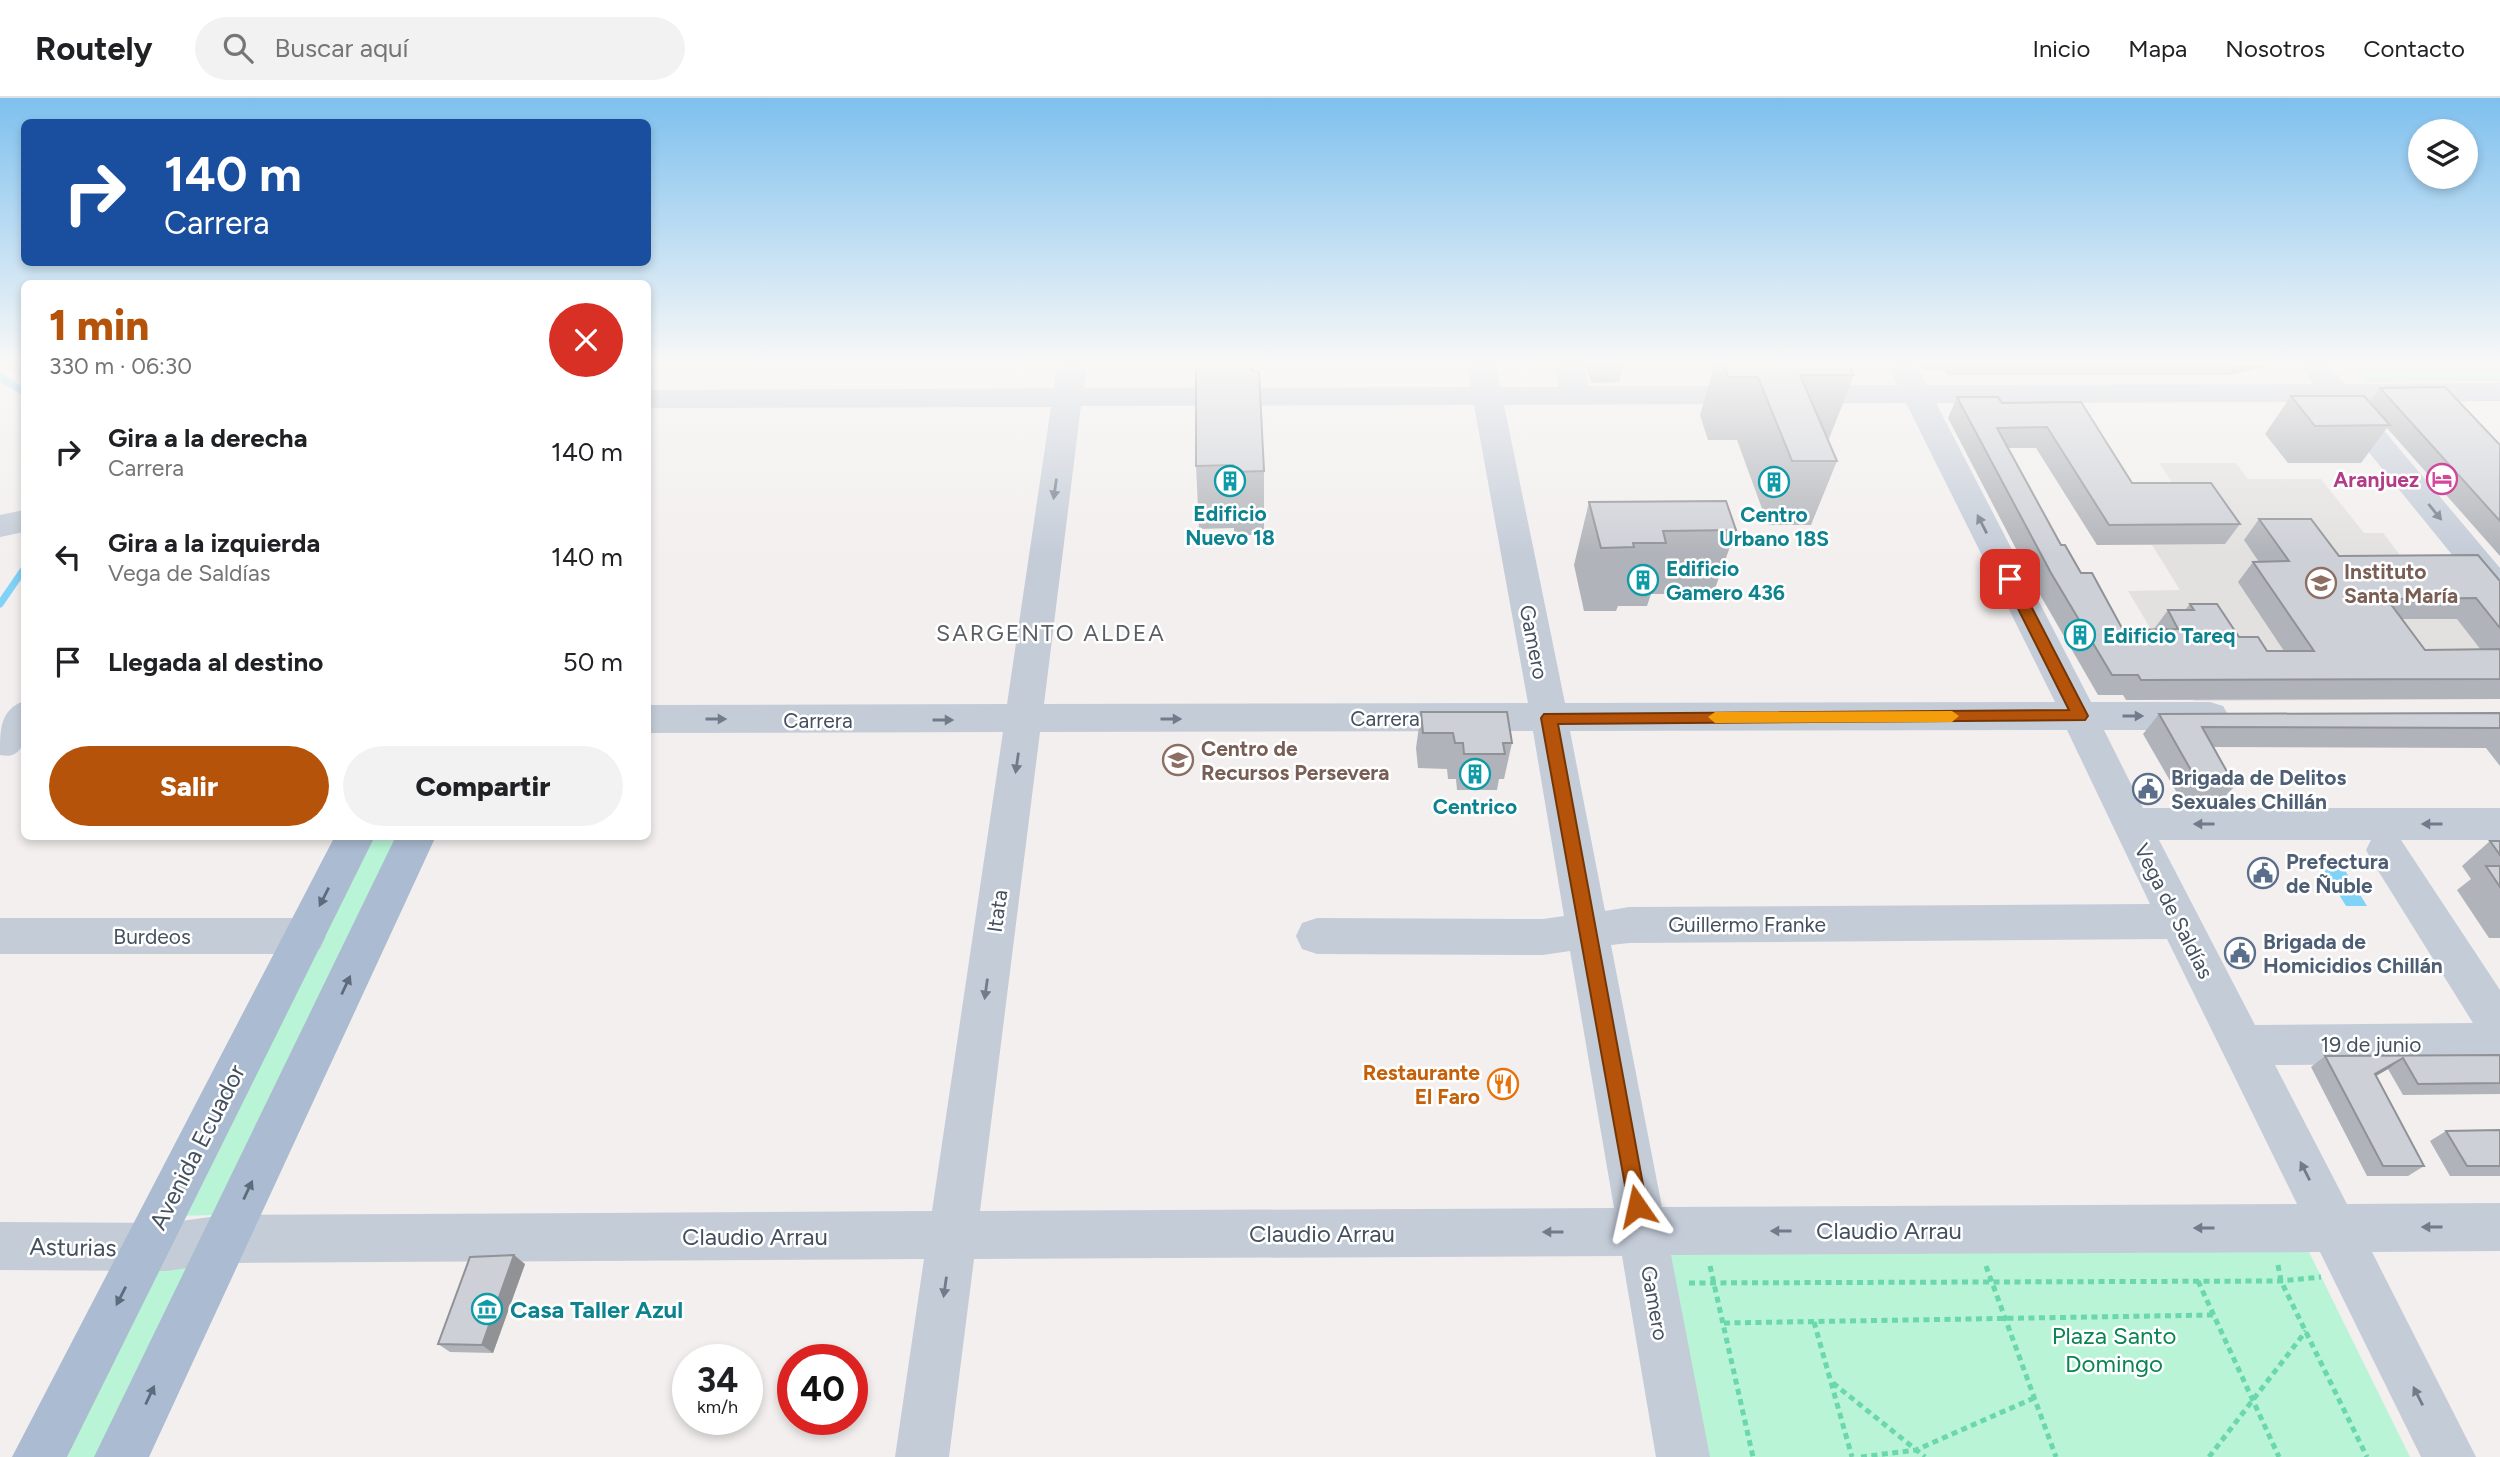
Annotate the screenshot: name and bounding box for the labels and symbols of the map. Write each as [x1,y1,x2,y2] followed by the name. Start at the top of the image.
[2425,462,2459,496] hotel icon: Aranjuez
[1213,464,1247,498] building icon: Edificio Nuevo 18
[1757,465,1791,499] building icon: Centro Urbano 18S
[2333,467,2419,492] place label: Aranjuez
[1049,478,1060,500] one-way arrow
[1185,501,1275,550] place label: Edificio Nuevo 18
[1719,502,1829,551] place label: Centro Urbano 18S
[2427,503,2442,520] one-way arrow
[1977,514,1988,534] one-way arrow
[1980,549,2040,609] pin
[1666,556,1785,605] place label: Edificio Gamero 436
[2344,559,2458,608] place label: Instituto Santa María
[1626,563,1660,597] building icon: Edificio Gamero 436
[2304,566,2338,600] school or university icon: Instituto Santa María
[1515,603,1553,681] street label: Gamero
[2063,618,2097,652] building icon: Edificio Tareq
[936,619,1166,647] district label: SARGENTO ALDEA
[2103,623,2235,648] place label: Edificio Tareq
[1350,706,1420,731] street label: Carrera
[783,708,853,733] street label: Carrera
[2122,710,2144,722] one-way arrow
[705,713,727,725] one-way arrow
[1160,713,1182,725] one-way arrow
[932,714,954,726] one-way arrow
[1201,736,1389,785] place label: Centro de Recursos Persevera
[1161,743,1195,777] school or university icon: Centro de Recursos Persevera
[1012,752,1023,774] one-way arrow
[1458,757,1492,791] building icon: Centrico
[2171,765,2346,814] place label: Brigada de Delitos Sexuales Chillán
[2131,772,2165,806] public building icon: Brigada de Delitos Sexuales Chillán
[1433,794,1517,819] place label: Centrico
[2193,818,2215,830] one-way arrow
[2421,818,2443,830] one-way arrow
[2129,839,2219,983] street label: Vega de Saldías
[2286,849,2389,898] place label: Prefectura de Ñuble
[2246,856,2280,890] public building icon: Prefectura de Ñuble
[319,887,330,907] one-way arrow
[982,888,1012,934] street label: Itata
[1668,912,1826,937] street label: Guillermo Franke
[113,924,191,949] street label: Burdeos
[2263,929,2443,978] place label: Brigada de Homicidios Chillán
[2223,936,2257,970] public building icon: Brigada de Homicidios Chillán
[340,975,351,995] one-way arrow
[980,978,991,1000] one-way arrow
[2321,1032,2421,1057] street label: 19 de junio
[143,1060,251,1234] street label: Avenida Ecuador
[1363,1060,1480,1109] place label: Restaurante El Faro
[1486,1067,1520,1101] restaurant icon: Restaurante El Faro
[2300,1161,2311,1181] one-way arrow
[1600,1169,1674,1243] position arrow
[242,1180,253,1200] one-way arrow
[1816,1216,1962,1245] street label: Claudio Arrau
[1249,1219,1395,1248] street label: Claudio Arrau
[2421,1221,2443,1233] one-way arrow
[682,1222,828,1251] street label: Claudio Arrau
[2193,1223,2215,1234] one-way arrow
[1770,1225,1792,1237] one-way arrow
[1542,1226,1564,1238] one-way arrow
[29,1232,117,1262] street label: Asturias
[1636,1264,1674,1342] street label: Gamero
[939,1276,950,1298] one-way arrow
[115,1286,126,1306] one-way arrow
[470,1292,504,1326] museum icon: Casa Taller Azul
[510,1295,683,1324] place label: Casa Taller Azul
[2052,1321,2176,1378] park label: Plaza Santo Domingo
[777,1344,868,1435] speed limit sign: 40
[144,1385,156,1405] one-way arrow
[2413,1386,2424,1406] one-way arrow

